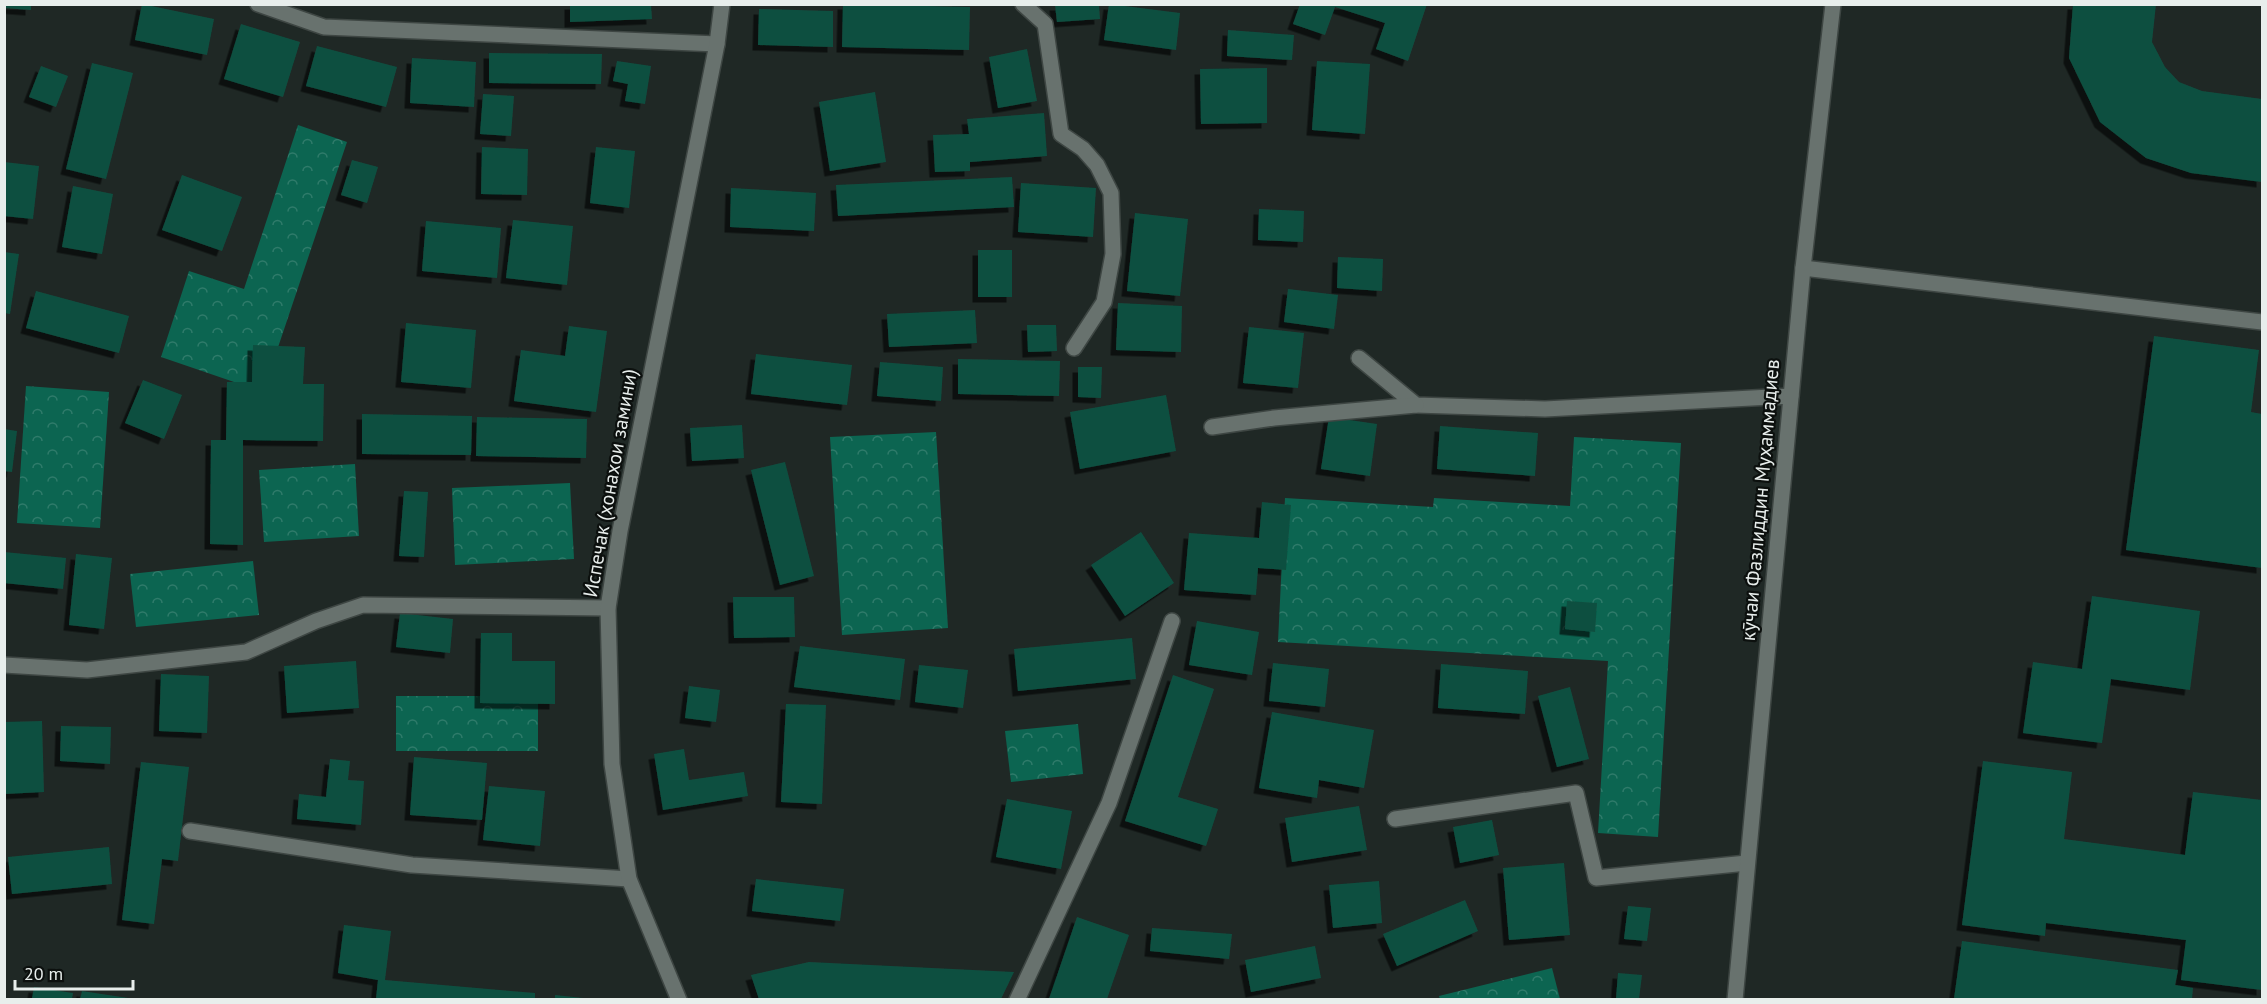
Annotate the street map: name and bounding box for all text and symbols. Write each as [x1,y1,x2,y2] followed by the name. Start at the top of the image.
[1735,358,1785,642] street label: кӯчаи Фазлиддин Муҳаммадиев
[577,367,643,599] street label: Испечак (хонахои замини)
[15,953,134,991] scale bar
[24,962,63,985] text: 20 m

